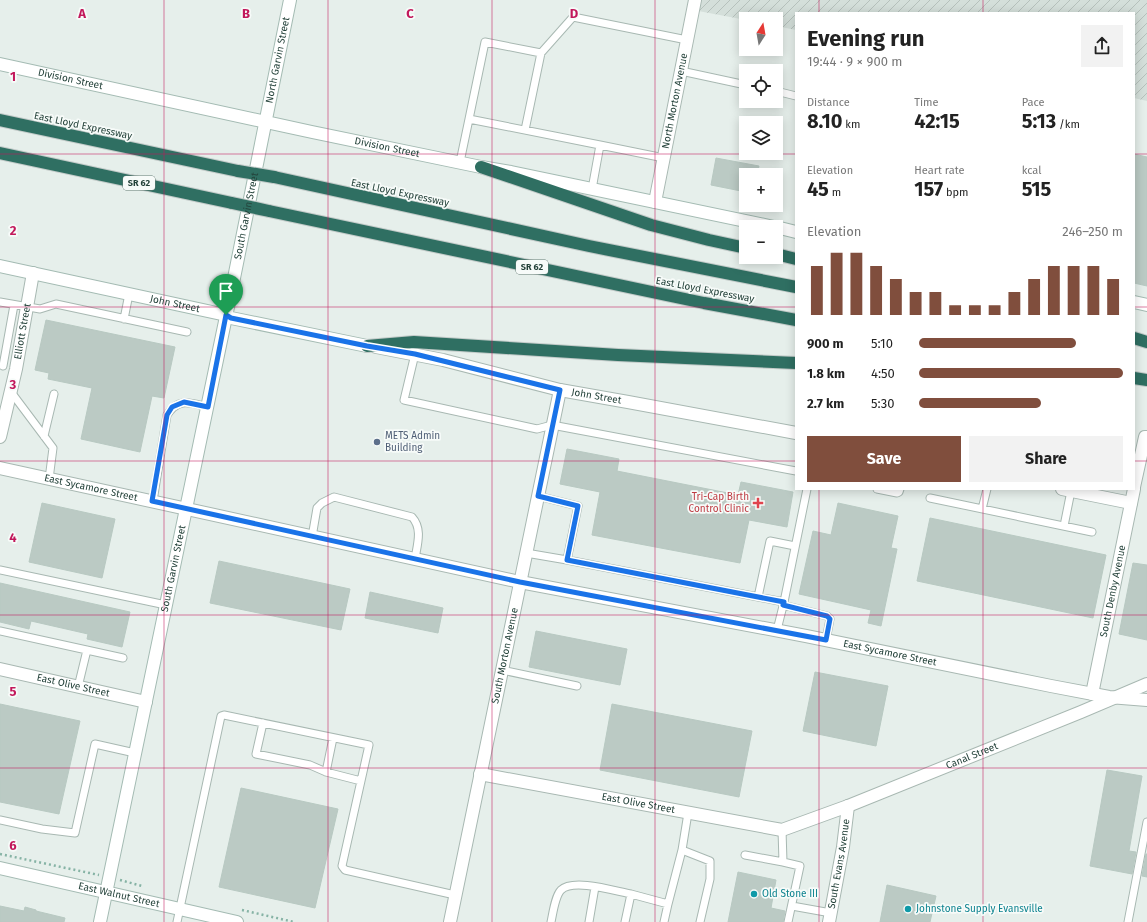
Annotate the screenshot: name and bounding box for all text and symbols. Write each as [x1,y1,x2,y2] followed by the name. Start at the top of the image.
[77,6,86,21] text: A
[242,6,250,21] text: B
[406,6,414,21] text: C
[570,6,579,21] text: D
[739,12,783,56] north arrow
[739,12,783,264] map controls
[263,16,293,104] street label: North Garvin Street
[807,25,924,52] text: Evening run
[1081,25,1123,67] button: share
[660,52,690,150] street label: North Morton Avenue
[807,54,903,69] text: 19:44 · 9 × 900 m
[739,64,783,108] button: locate
[37,66,104,92] street label: Division Street
[10,69,16,84] text: 1
[807,96,850,109] text: Distance
[914,96,939,109] text: Time
[1022,96,1044,109] text: Pace
[807,109,842,133] text: 8.10
[914,109,960,133] text: 42:15
[1022,109,1056,133] text: 5:13
[33,110,133,142] street label: East Lloyd Expressway
[739,116,783,160] button: layers
[842,118,860,131] text: km
[1056,118,1080,131] text: /km
[354,135,421,160] street label: Division Street
[807,164,853,177] text: Elevation
[914,164,964,177] text: Heart rate
[1022,164,1041,177] text: kcal
[739,168,783,212] button: +
[232,171,261,261] street label: South Garvin Street
[123,176,155,190] road number: SR 62
[350,177,450,209] street label: East Lloyd Expressway
[807,177,829,201] text: 45
[914,177,943,201] text: 157
[1022,177,1051,201] text: 515
[829,186,841,199] text: m
[943,186,969,199] text: bpm
[739,220,783,264] button: −
[10,223,17,238] text: 2
[807,224,861,239] text: Elevation
[1062,224,1123,239] text: 246–250 m
[516,260,548,274] road number: SR 62
[209,274,243,315] pin
[655,275,755,305] street label: East Lloyd Expressway
[215,280,237,302] icon: arrive
[149,293,201,315] street label: John Street
[12,302,34,361] street label: Elliott Street
[807,336,844,351] text: 900 m
[871,336,893,351] text: 5:10
[807,366,845,381] text: 1.8 km
[871,366,895,381] text: 4:50
[9,377,17,392] text: 3
[571,386,623,407] street label: John Street
[807,396,844,411] text: 2.7 km
[871,396,895,411] text: 5:30
[385,430,440,454] place label: METS Admin Building
[807,436,961,482] button: Save
[969,436,1123,482] button: Share
[372,437,382,447] marker: METS Admin Building
[43,472,139,504] street label: East Sycamore Street
[689,491,749,515] place label: Tri-Cap Birth Control Clinic
[752,497,764,509] marker: Tri-Cap Birth Control Clinic
[159,524,189,613] street label: South Garvin Street
[9,530,17,545] text: 4
[1098,544,1128,638] street label: South Denby Avenue
[489,607,521,705] street label: South Morton Avenue
[842,638,938,669] street label: East Sycamore Street
[36,671,111,700] street label: East Olive Street
[10,684,17,699] text: 5
[944,740,1000,772] street label: Canal Street
[601,791,676,816] street label: East Olive Street
[826,818,852,910] street label: South Evans Avenue
[9,838,17,853] text: 6
[77,880,161,910] street label: East Walnut Street
[762,888,818,900] place label: Old Stone III
[749,889,759,899] marker: Old Stone III
[916,903,1043,915] place label: Johnstone Supply Evansville
[903,904,913,914] marker: Johnstone Supply Evansville

